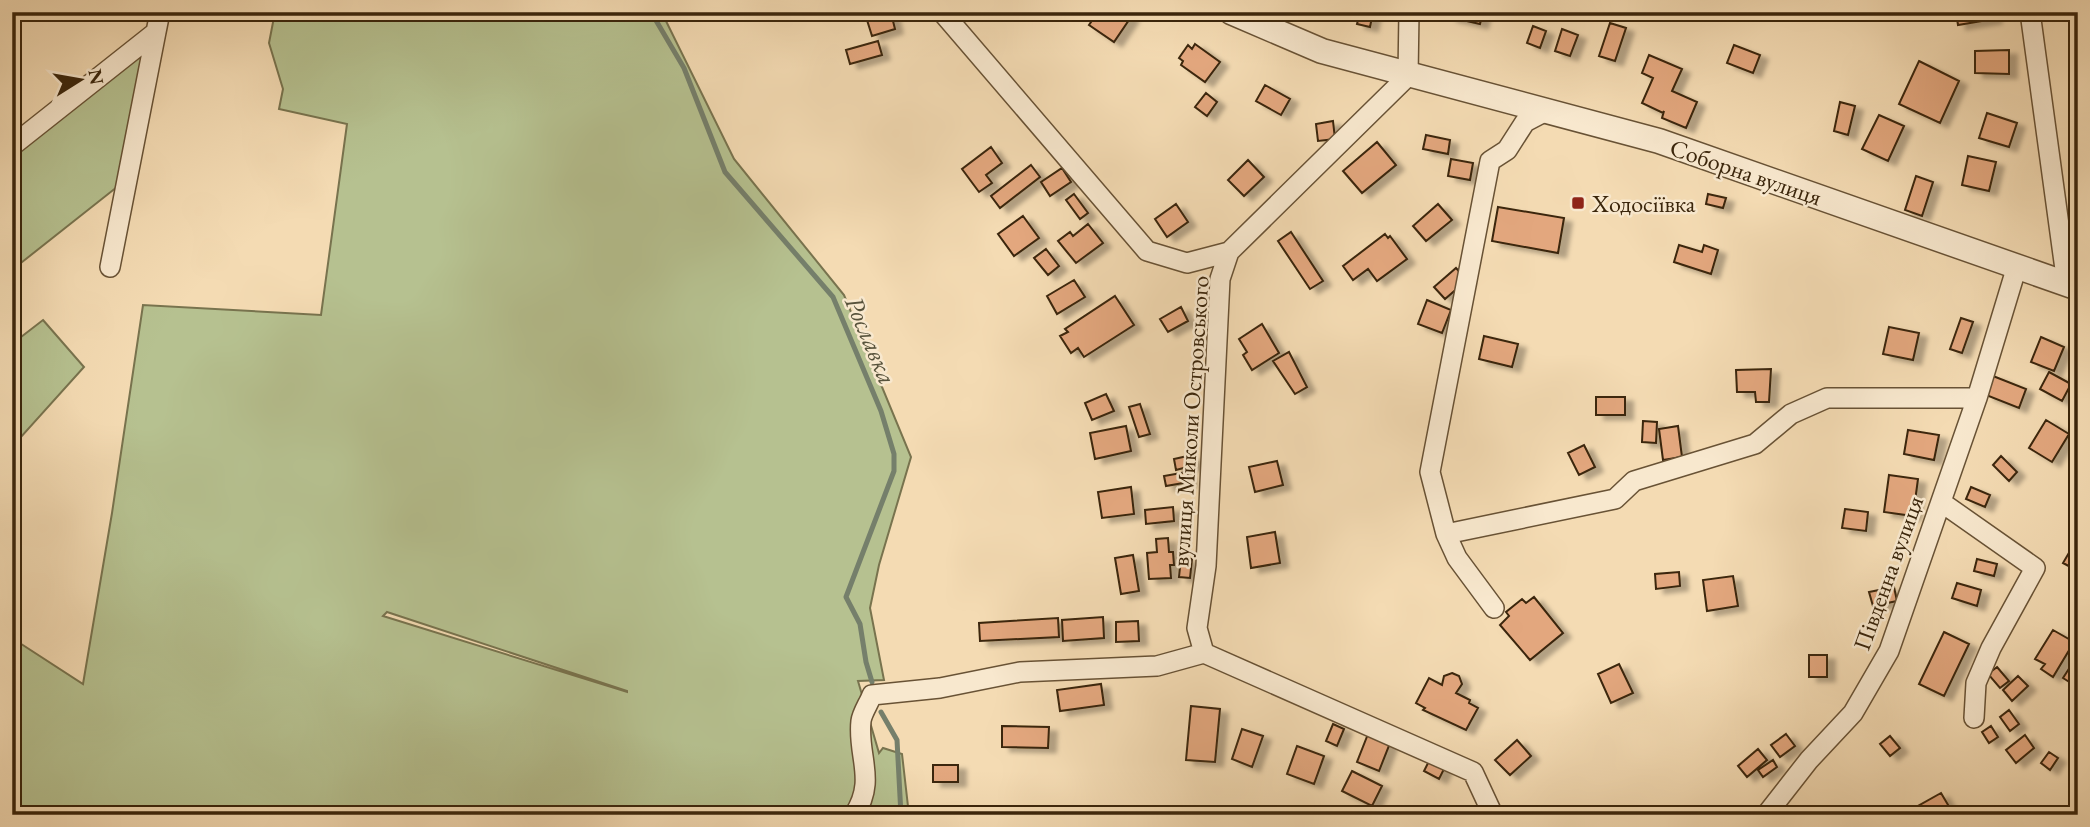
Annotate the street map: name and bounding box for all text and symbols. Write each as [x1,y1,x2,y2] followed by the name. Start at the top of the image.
[46,46,116,116] north arrow
[82,67,110,87] text: N
[1666,132,1826,213] street label: Соборна вулиця
[1591,188,1696,219] place label: Ходосіївка
[1570,195,1586,211] marker: Ходосіївка
[1164,274,1216,568] street label: вулиця Миколи Островського
[837,291,905,389] water label: Рославка
[1846,491,1930,655] street label: Південна вулиця

